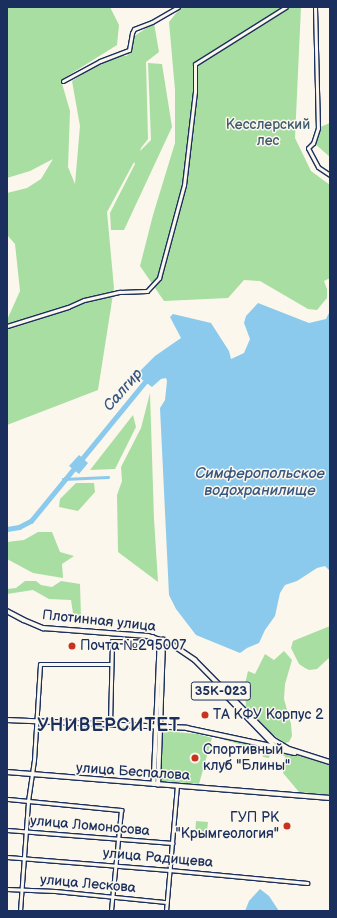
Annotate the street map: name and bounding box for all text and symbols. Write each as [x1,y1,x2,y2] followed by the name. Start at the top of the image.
[226,117,310,150] park label: Кесслерский лес
[100,365,146,415] water label: Салгир
[195,464,325,499] water label: Симферопольское водохранилище
[41,607,157,635] street label: Плотинная улица
[80,638,186,654] place label: Почта №295007
[67,641,77,651] marker: Почта №295007
[190,680,252,702] road number: 35К-023
[213,707,323,723] place label: ТА КФУ Корпус 2
[200,710,210,720] marker: ТА КФУ Корпус 2
[37,715,181,737] district label: УНИВЕРСИТЕТ
[203,742,290,774] place label: Спортивный клуб "Блины"
[190,753,200,763] marker: Спортивный клуб "Блины"
[75,760,191,784] street label: улица Беспалова
[176,810,279,842] place label: ГУП РК "Крымгеология"
[29,812,151,840] street label: улица Ломоносова
[282,821,292,831] marker: ГУП РК "Крымгеология"
[102,845,214,871] street label: улица Радищева
[39,871,137,897] street label: улица Лескова

